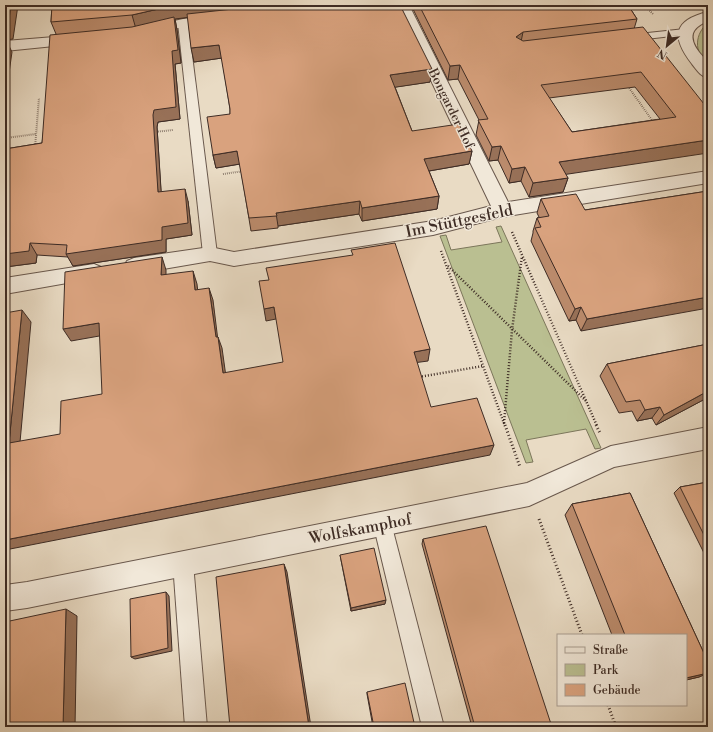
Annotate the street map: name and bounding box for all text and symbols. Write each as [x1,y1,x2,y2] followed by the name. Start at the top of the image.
[647,26,687,66] north arrow
[655,45,670,62] text: N
[424,65,478,152] street label: Bongarder Hof
[404,200,515,242] street label: Im Stüttgesfeld
[306,509,414,549] street label: Wolfskamphof
[557,634,687,706] legend
[593,643,628,658] text: Straße
[593,663,619,678] text: Park
[593,683,641,698] text: Gebäude

